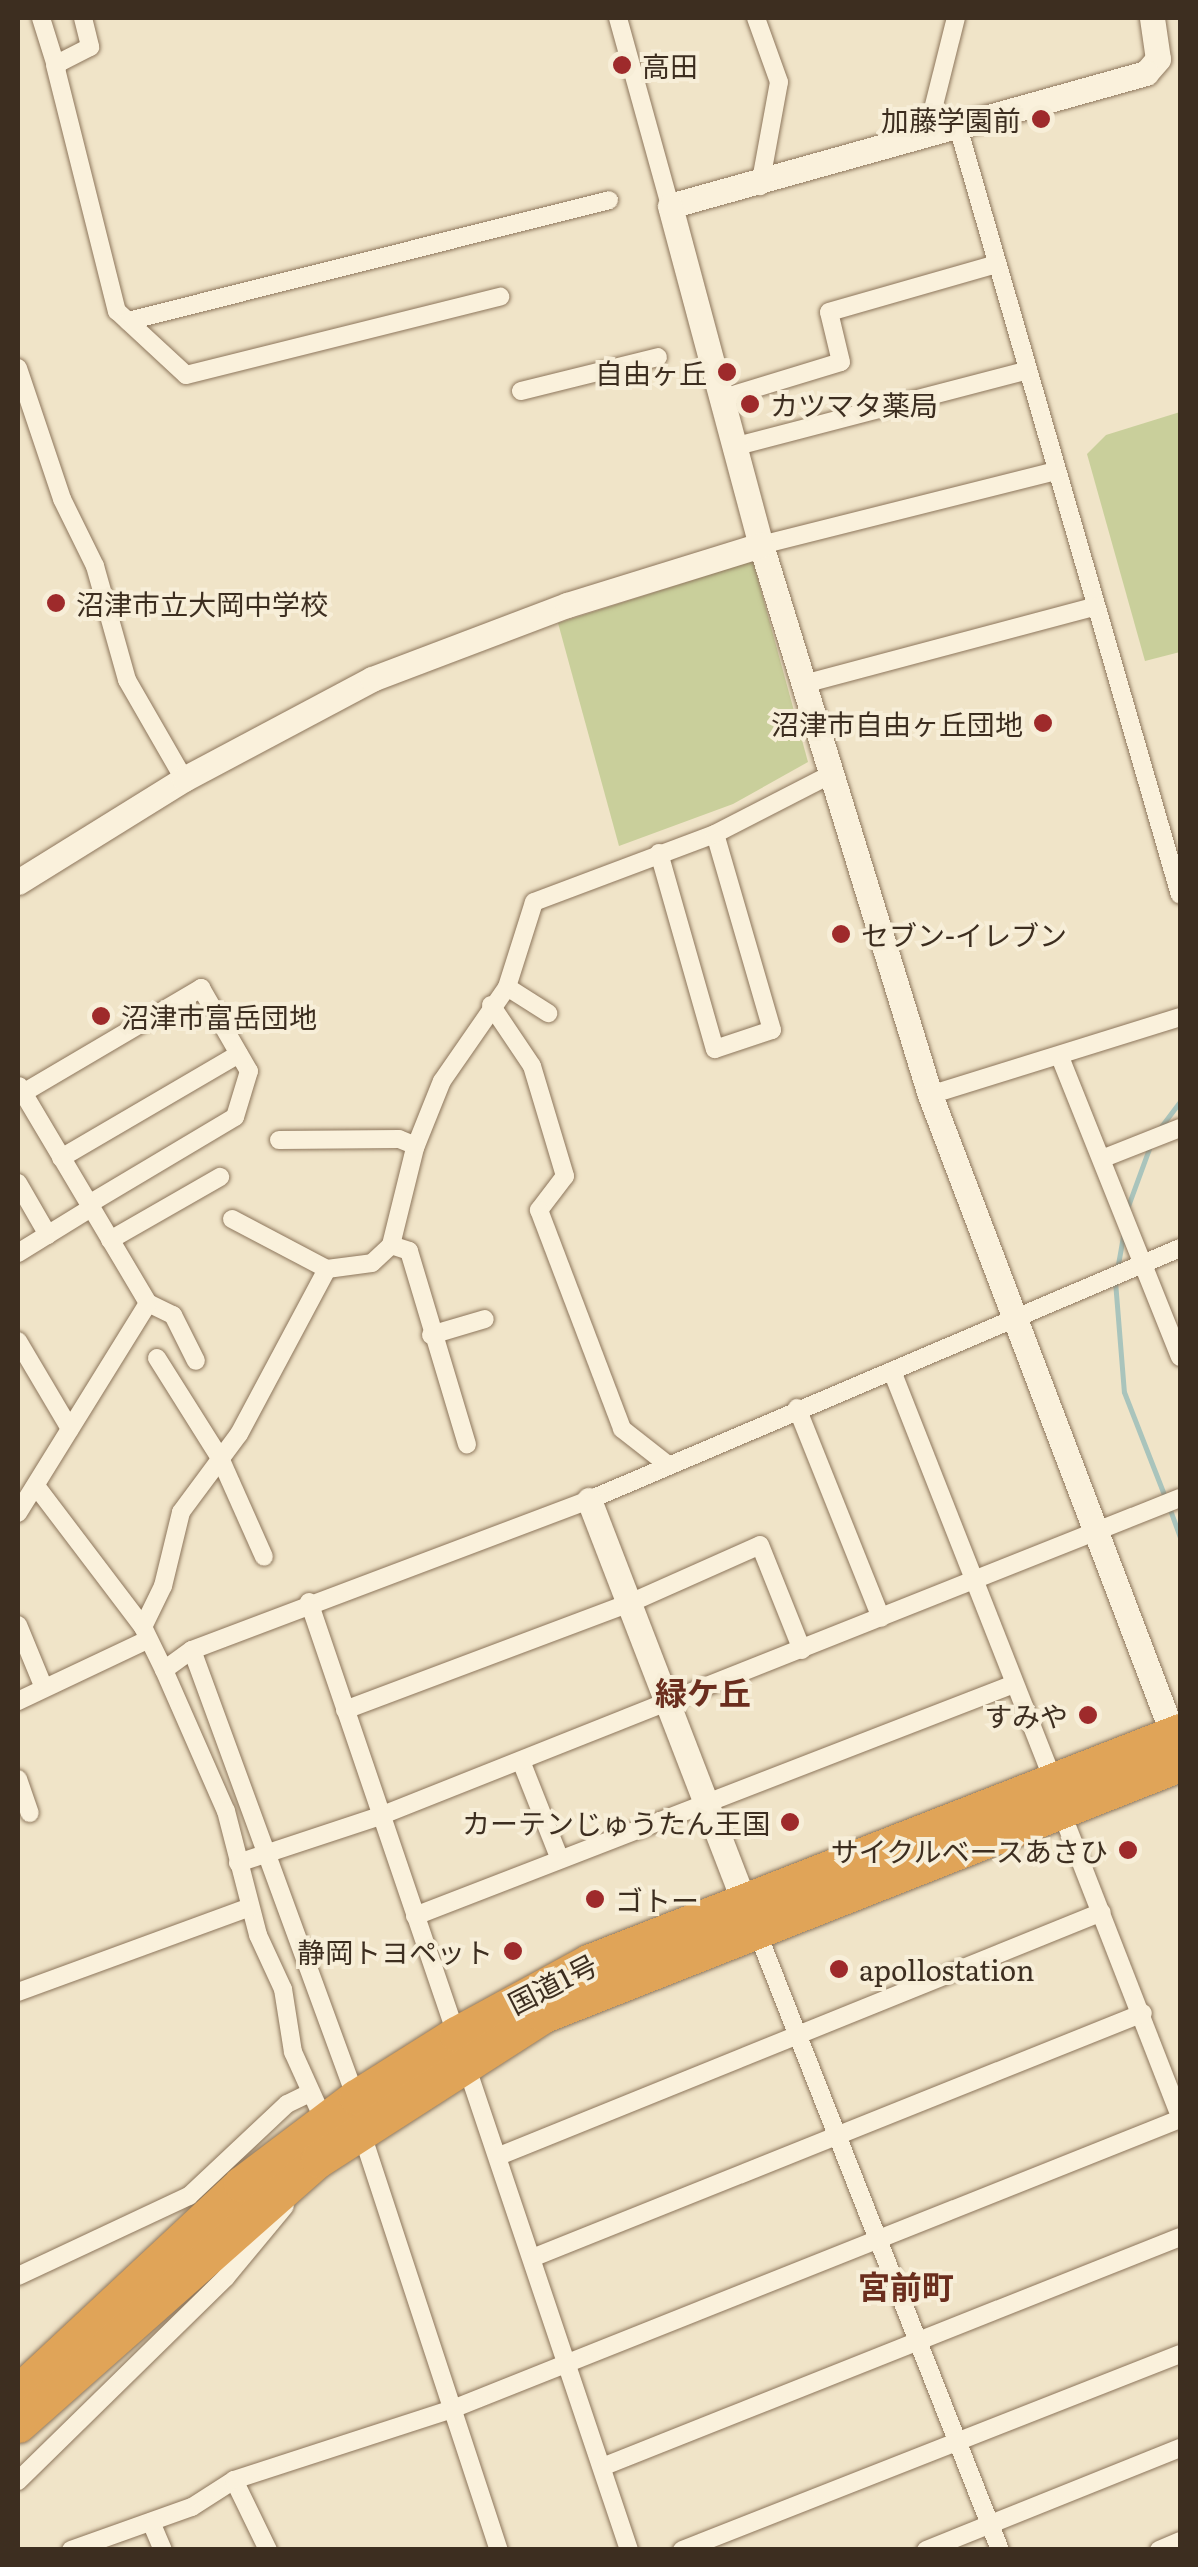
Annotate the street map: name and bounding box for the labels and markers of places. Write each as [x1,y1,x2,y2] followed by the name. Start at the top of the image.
[642,48,698,82] place label: 高田
[611,54,633,76] marker: 高田
[881,102,1021,136] place label: 加藤学園前
[1030,108,1052,130] marker: 加藤学園前
[595,355,707,389] place label: 自由ヶ丘
[716,361,738,383] marker: 自由ヶ丘
[770,387,938,421] place label: カツマタ薬局
[739,393,761,415] marker: カツマタ薬局
[76,586,328,620] place label: 沼津市立大岡中学校
[45,592,67,614] marker: 沼津市立大岡中学校
[771,706,1023,740] place label: 沼津市自由ヶ丘団地
[1032,712,1054,734] marker: 沼津市自由ヶ丘団地
[861,917,1067,951] place label: セブン-イレブン
[830,923,852,945] marker: セブン-イレブン
[121,999,317,1033] place label: 沼津市富岳団地
[90,1005,112,1027] marker: 沼津市富岳団地
[984,1698,1068,1732] place label: すみや
[1077,1704,1099,1726] marker: すみや
[462,1805,770,1839] place label: カーテンじゅうたん王国
[779,1811,801,1833] marker: カーテンじゅうたん王国
[828,1833,1108,1867] place label: サイクルベースあさひ
[1117,1839,1139,1861] marker: サイクルベースあさひ
[615,1882,699,1916] place label: ゴトー
[584,1888,606,1910] marker: ゴトー
[297,1934,493,1968] place label: 静岡トヨペット
[502,1940,524,1962] marker: 静岡トヨペット
[859,1952,1035,1986] place label: apollostation
[828,1958,850,1980] marker: apollostation

